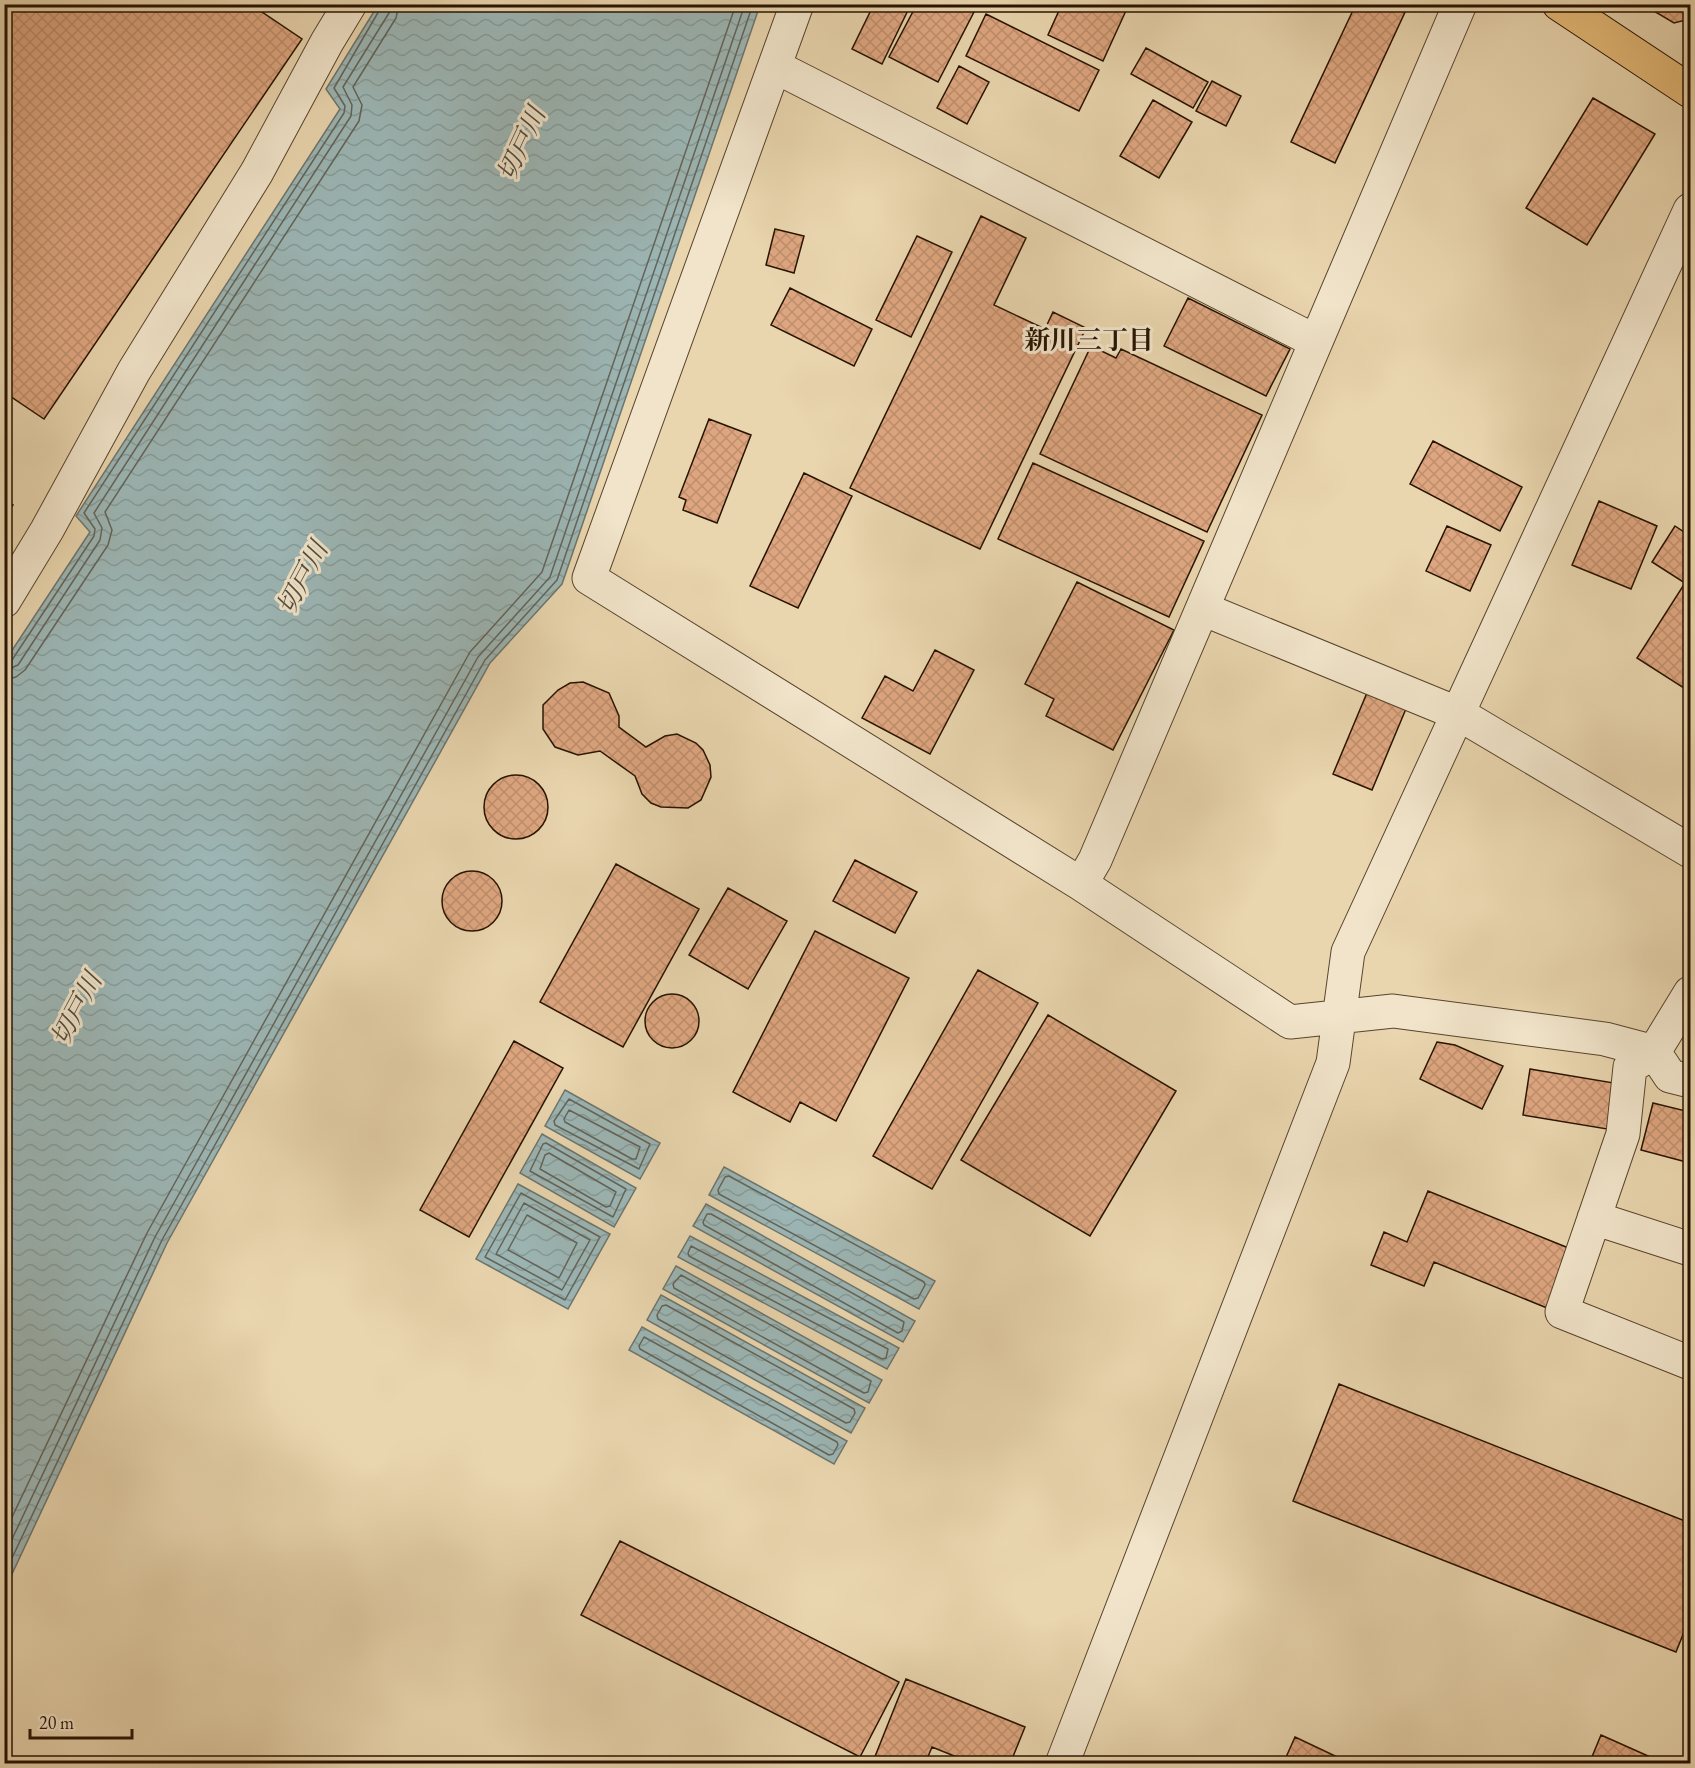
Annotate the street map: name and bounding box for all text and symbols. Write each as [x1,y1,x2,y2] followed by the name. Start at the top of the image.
[489,99,554,187] water label: 切戸川
[1024,323,1154,357] district label: 新川三丁目
[269,533,337,620] water label: 切戸川
[43,964,111,1051] water label: 切戸川
[30,1702,132,1740] scale bar
[39,1711,74,1734] text: 20 m

